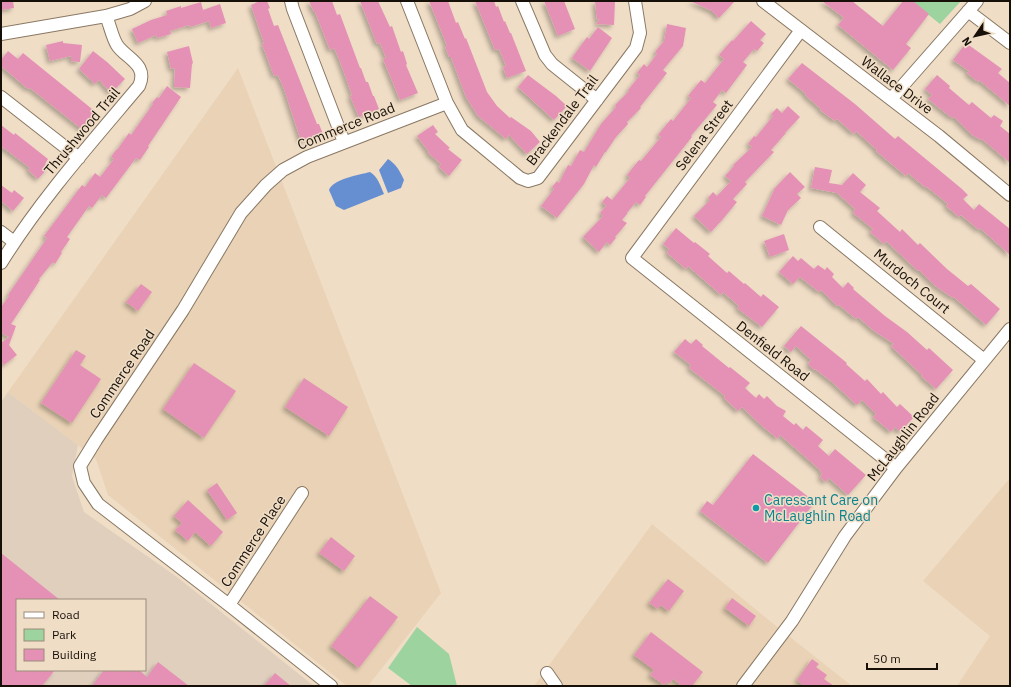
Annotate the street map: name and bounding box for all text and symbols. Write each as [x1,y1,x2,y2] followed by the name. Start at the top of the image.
[955,16,995,56] north arrow
[959,34,975,49] text: N
[858,52,937,118] street label: Wallace Drive
[522,71,602,169] street label: Brackendale Trail
[40,83,124,178] street label: Thrushwood Trail
[671,96,737,174] street label: Selena Street
[294,98,398,154] street label: Commerce Road
[870,245,954,317] street label: Murdoch Court
[733,317,813,385] street label: Denfield Road
[85,326,159,422] street label: Commerce Road
[863,389,943,485] street label: McLaughlin Road
[217,491,290,590] street label: Commerce Place
[764,491,878,525] place label: Caressant Care on McLaughlin Road
[751,503,761,513] marker: Caressant Care on McLaughlin Road
[16,599,146,671] legend
[52,607,80,622] text: Road
[52,627,77,642] text: Park
[867,645,937,671] scale bar
[52,647,97,662] text: Building
[873,651,901,666] text: 50 m

